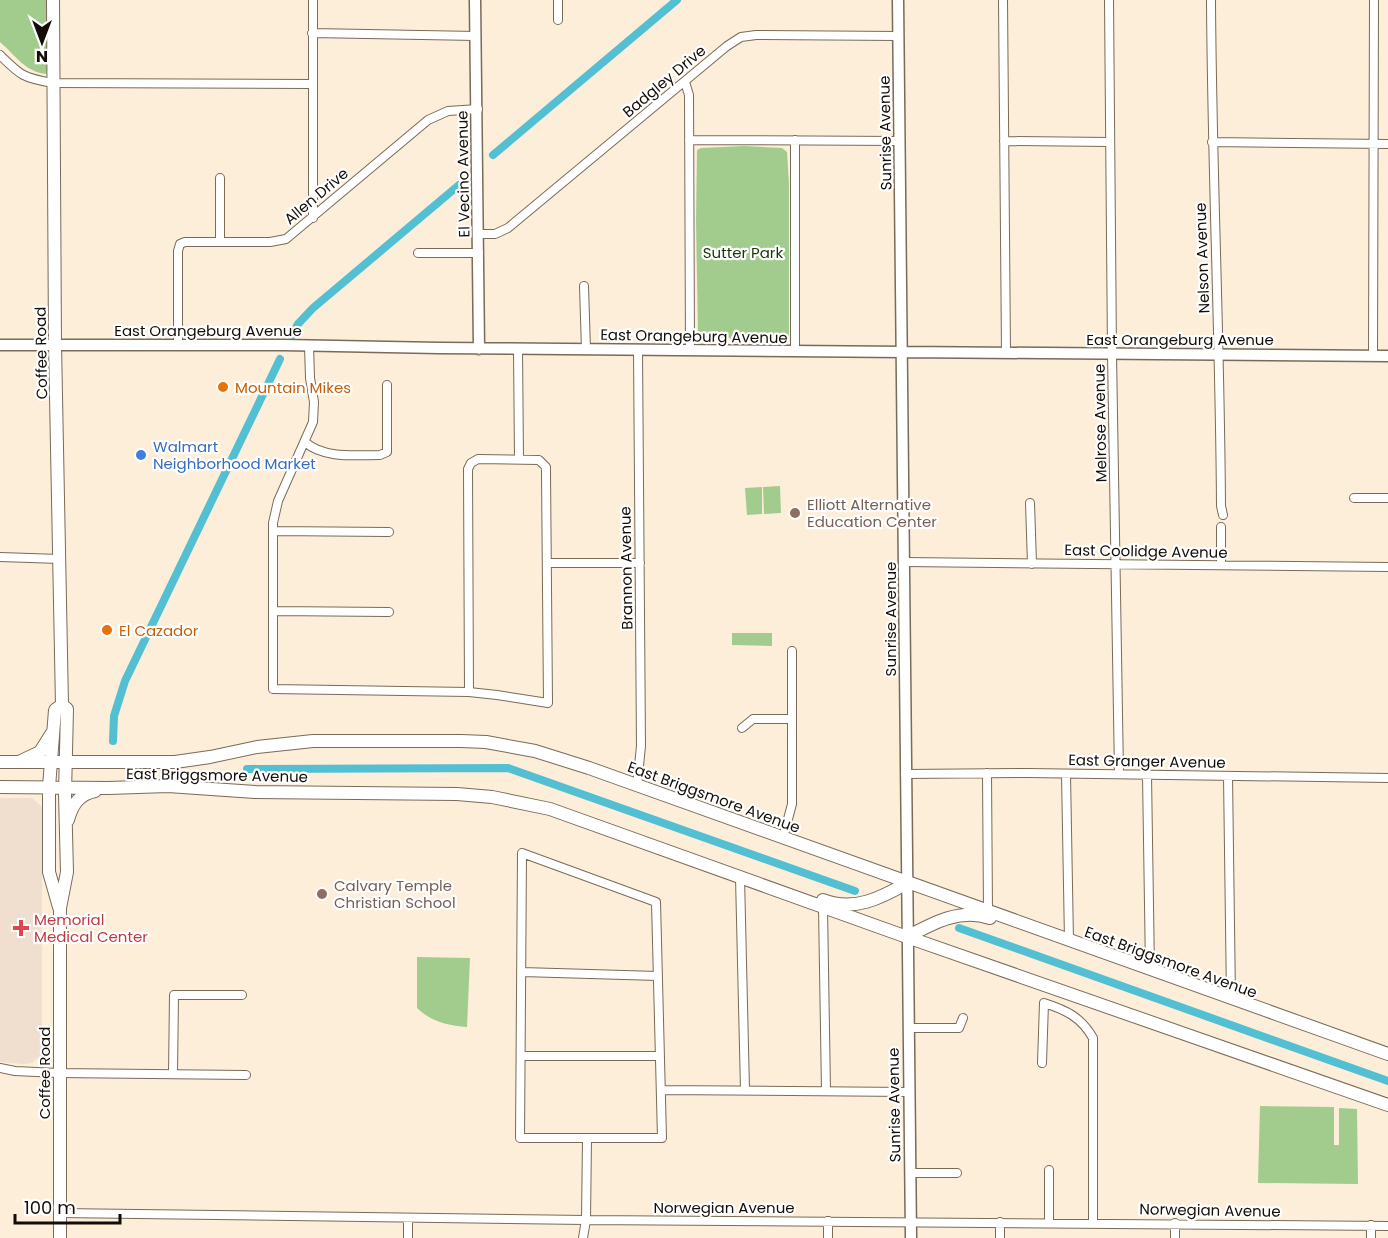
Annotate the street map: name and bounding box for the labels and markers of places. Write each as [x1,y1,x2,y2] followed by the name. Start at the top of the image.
[235,377,351,398] place label: Mountain Mikes
[216,380,230,394] marker: Mountain Mikes
[153,436,316,474] place label: Walmart Neighborhood Market
[134,448,148,462] marker: Walmart Neighborhood Market
[807,494,937,532] place label: Elliott Alternative Education Center
[788,506,802,520] marker: Elliott Alternative Education Center
[119,620,199,641] place label: El Cazador
[100,623,114,637] marker: El Cazador
[334,875,456,913] place label: Calvary Temple Christian School
[315,887,329,901] marker: Calvary Temple Christian School
[34,909,148,947] place label: Memorial Medical Center
[12,919,30,937] marker: Memorial Medical Center

